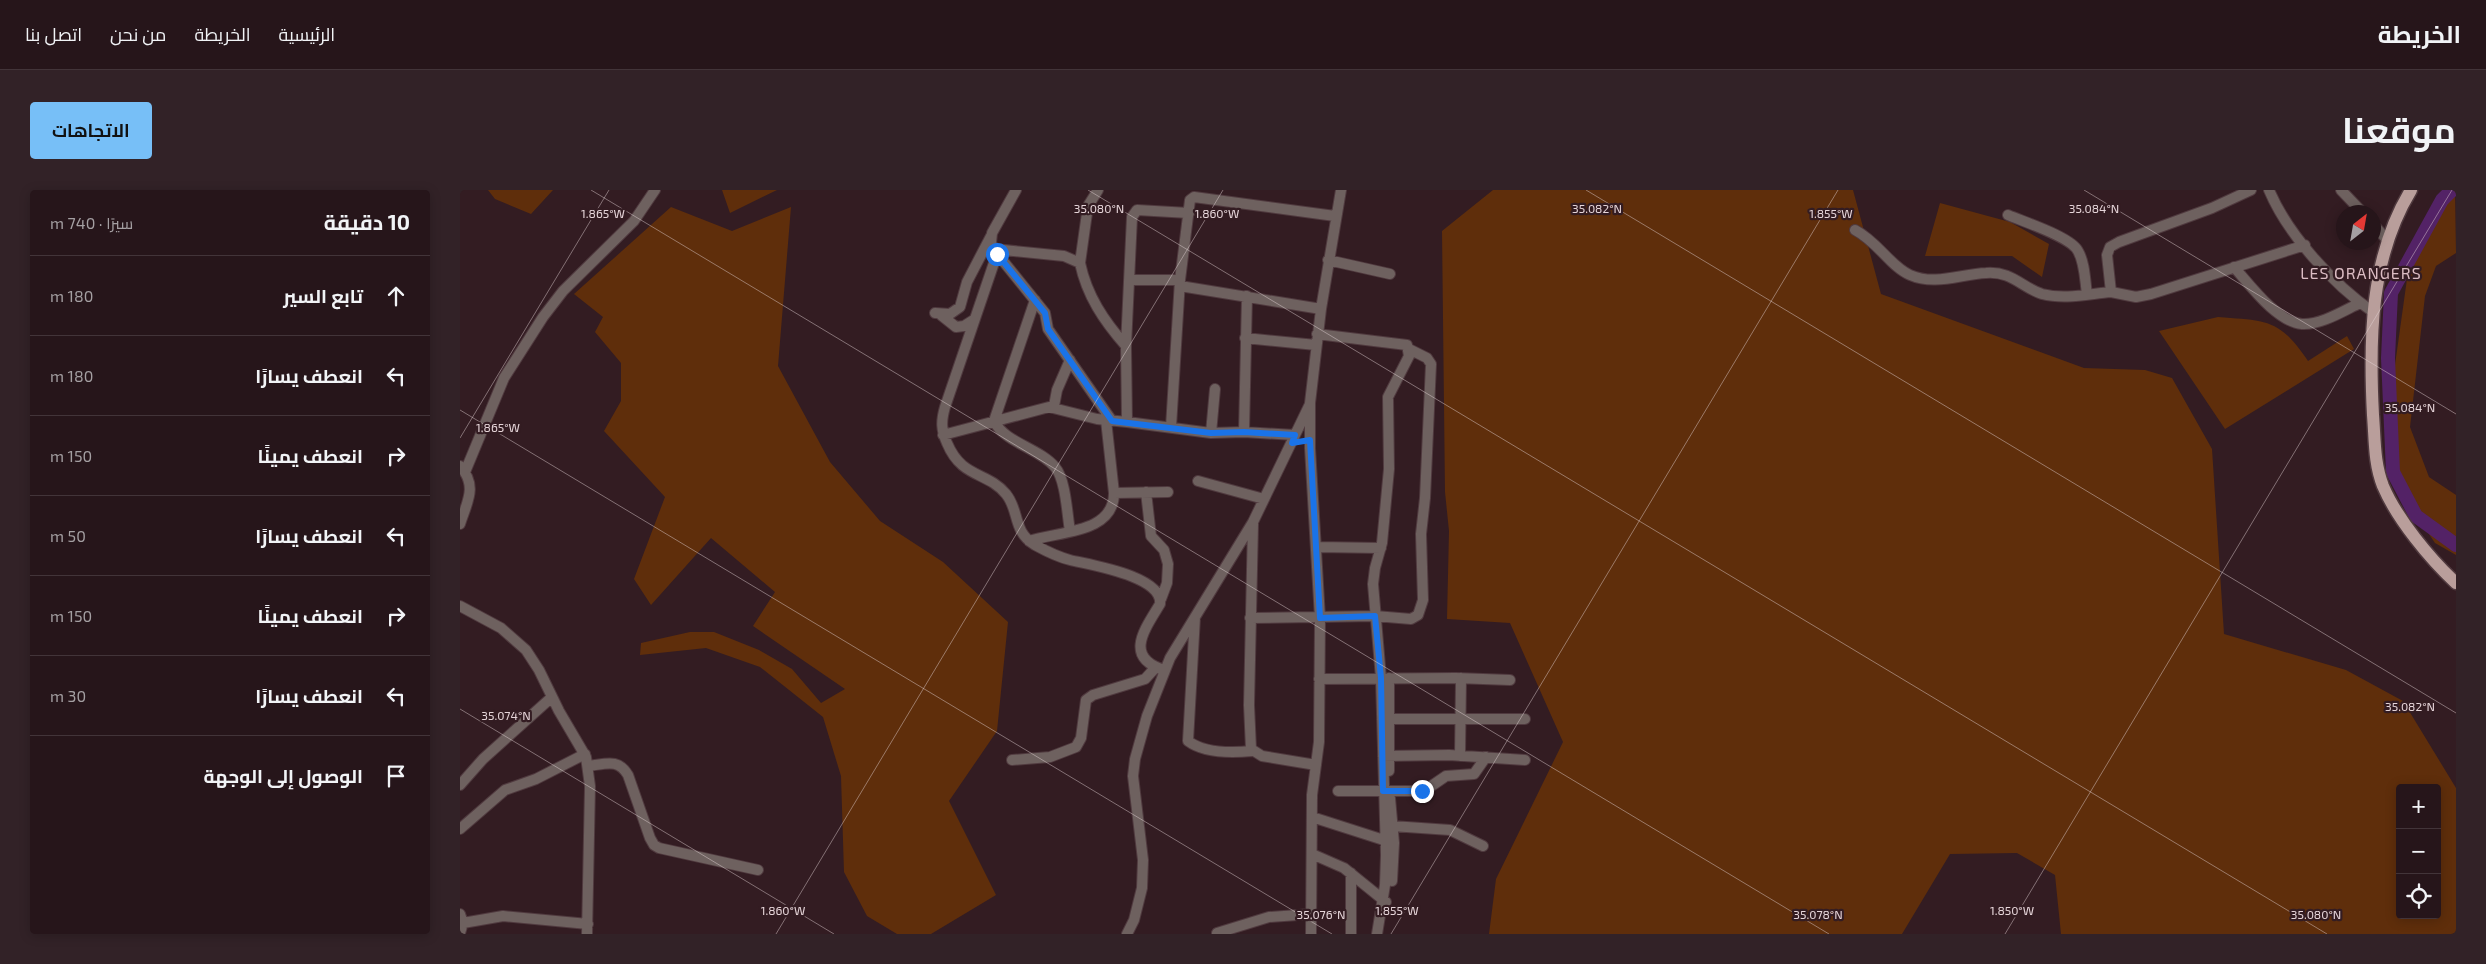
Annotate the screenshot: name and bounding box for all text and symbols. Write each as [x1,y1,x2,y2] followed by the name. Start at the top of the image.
[2378,19,2461,48] text: الخريطة
[25,23,82,45] text: اتصل بنا
[110,23,166,45] text: من نحن
[194,23,251,45] text: الخريطة
[279,23,335,45] text: الرئيسية
[30,102,152,159] button: الاتجاهات
[2342,108,2456,150] text: موقعنا
[1074,201,1124,215] text: 35.080°N
[1572,201,1622,215] text: 35.082°N
[2069,201,2119,215] text: 35.084°N
[2336,205,2381,250] north arrow
[581,206,625,220] text: 1.865°W
[1195,206,1239,220] text: 1.860°W
[1809,206,1853,220] text: 1.855°W
[324,209,410,234] text: 10 دقيقة
[50,213,133,232] text: سيرًا · 740 m
[986,243,1009,266] route start
[2300,263,2422,282] district label: LES ORANGERS
[382,282,410,310] icon: ahead
[283,284,363,307] text: تابع السير
[50,286,93,305] text: 180 m
[382,362,410,390] icon: left
[255,364,363,387] text: انعطف يسارًا
[50,366,93,385] text: 180 m
[2385,400,2435,414] text: 35.084°N
[476,420,520,434] text: 1.865°W
[382,442,410,470] icon: right
[258,444,363,467] text: انعطف يمينًا
[50,446,92,465] text: 150 m
[382,522,410,550] icon: left
[255,524,363,547] text: انعطف يسارًا
[50,526,86,545] text: 50 m
[382,602,410,630] icon: right
[258,604,363,627] text: انعطف يمينًا
[50,606,92,625] text: 150 m
[382,682,410,710] icon: left
[255,684,363,707] text: انعطف يسارًا
[50,686,86,705] text: 30 m
[2385,699,2435,713] text: 35.082°N
[481,708,531,722] text: 35.074°N
[382,762,410,790] icon: arrive
[203,764,363,787] text: الوصول إلى الوجهة
[1411,780,1434,803] route end
[2396,784,2441,919] map controls
[2396,784,2441,829] button: +
[2396,829,2441,874] button: −
[2396,874,2441,919] button: locate
[761,903,805,917] text: 1.860°W
[1375,903,1419,917] text: 1.855°W
[1990,903,2034,917] text: 1.850°W
[1297,907,1345,921] text: 35.076°N
[1793,907,1843,921] text: 35.078°N
[2291,907,2341,921] text: 35.080°N

